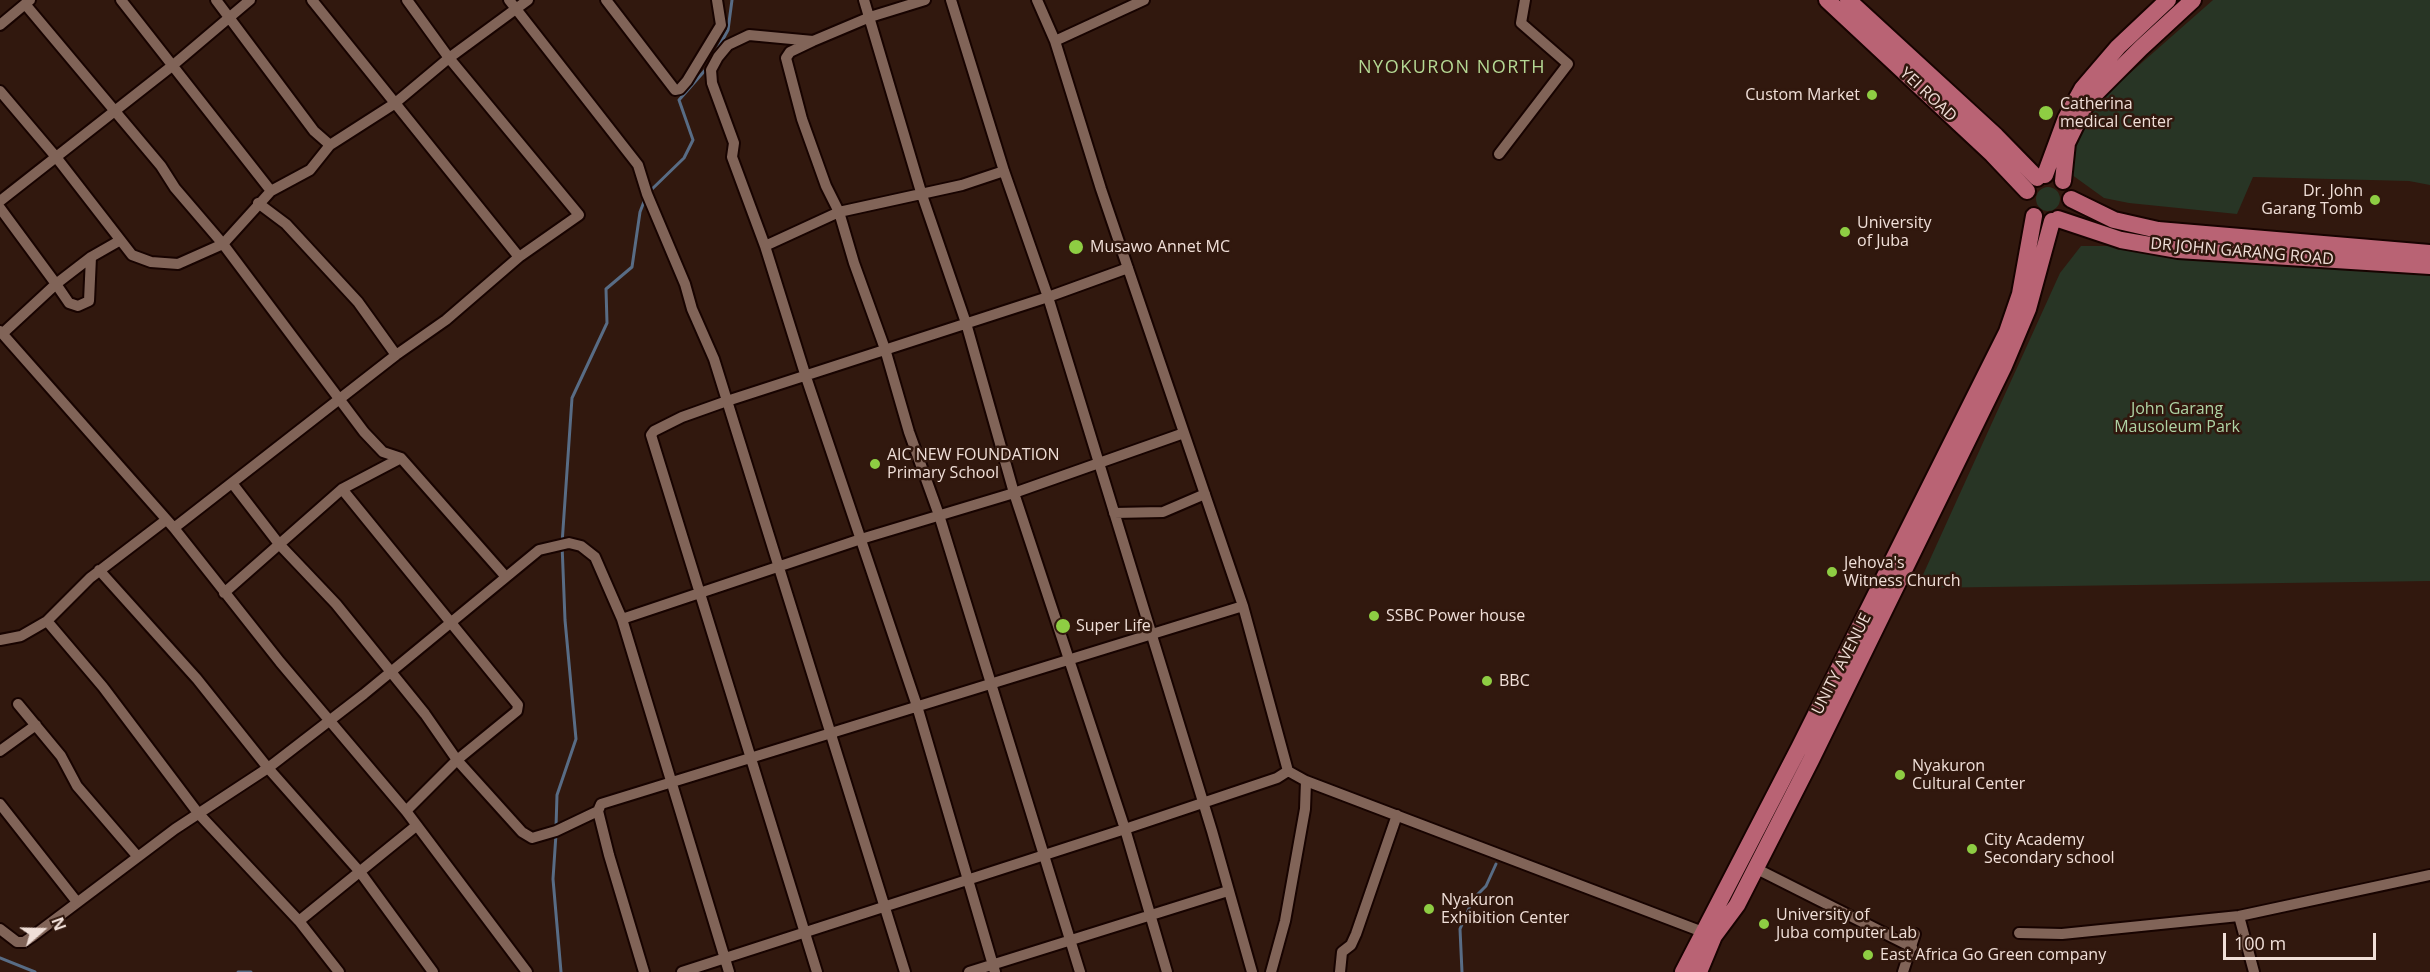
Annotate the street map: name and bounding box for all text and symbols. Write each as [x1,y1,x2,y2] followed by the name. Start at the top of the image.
[1358,57,1546,79] district label: NYOKURON NORTH
[1896,64,1960,126] street label: YEI ROAD
[1745,85,1860,105] place label: Custom Market
[1865,88,1879,102] marker: Custom Market
[2060,94,2172,132] place label: Catherina medical Center
[2037,104,2055,122] marker: Catherina medical Center
[2261,181,2363,219] place label: Dr. John Garang Tomb
[2368,193,2382,207] marker: Dr. John Garang Tomb
[1857,213,1931,251] place label: University of Juba
[1838,225,1852,239] marker: University of Juba
[2150,234,2334,270] street label: DR JOHN GARANG ROAD
[1090,237,1230,257] place label: Musawo Annet MC
[1067,238,1085,256] marker: Musawo Annet MC
[2114,399,2240,437] park label: John Garang Mausoleum Park
[887,445,1060,483] place label: AIC NEW FOUNDATION Primary School
[868,457,882,471] marker: AIC NEW FOUNDATION Primary School
[1844,553,1960,591] place label: Jehova's Witness Church
[1825,565,1839,579] marker: Jehova's Witness Church
[1386,606,1525,626] place label: SSBC Power house
[1367,609,1381,623] marker: SSBC Power house
[1808,610,1876,718] street label: UNITY AVENUE
[1076,616,1151,636] place label: Super Life
[1054,617,1072,635] marker: Super Life
[1499,671,1530,691] place label: BBC
[1480,674,1494,688] marker: BBC
[1912,756,2025,794] place label: Nyakuron Cultural Center
[1893,768,1907,782] marker: Nyakuron Cultural Center
[1984,830,2115,868] place label: City Academy Secondary school
[1965,842,1979,856] marker: City Academy Secondary school
[1441,890,1569,928] place label: Nyakuron Exhibition Center
[12,900,72,960] north arrow
[1422,902,1436,916] marker: Nyakuron Exhibition Center
[1776,905,1917,943] place label: University of Juba computer Lab
[46,914,71,934] text: N
[1757,917,1771,931] marker: University of Juba computer Lab
[2226,921,2379,959] scale bar
[2234,931,2286,955] text: 100 m
[1880,945,2106,965] place label: East Africa Go Green company
[1861,948,1875,962] marker: East Africa Go Green company

